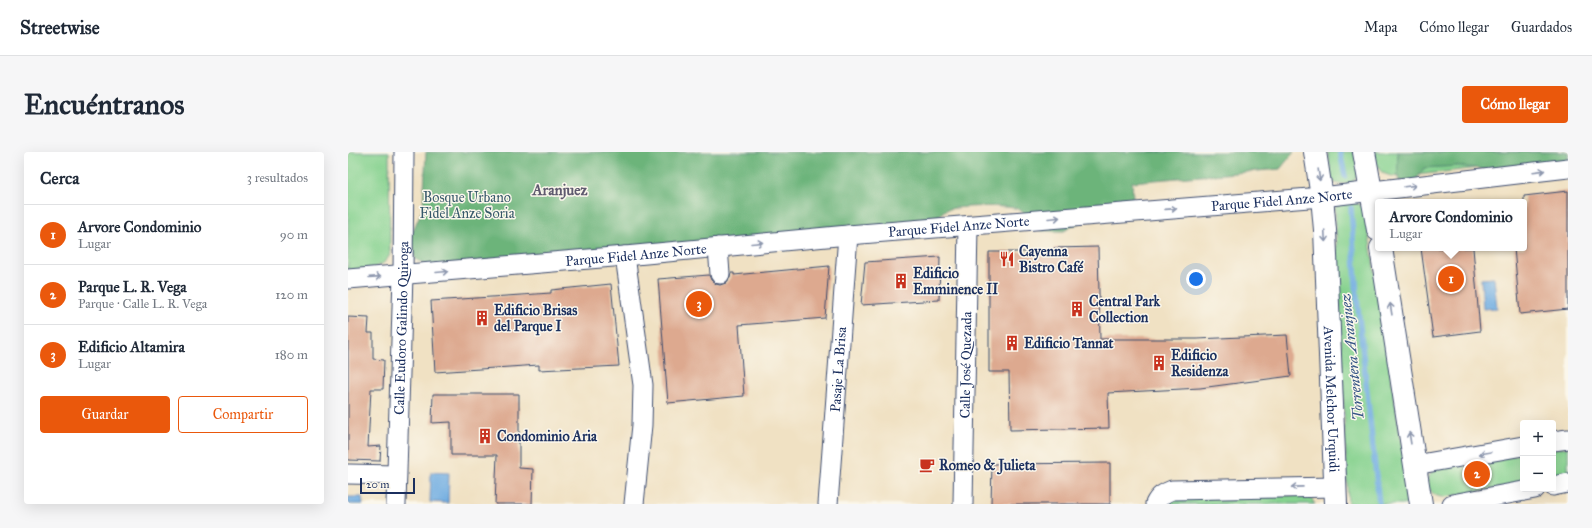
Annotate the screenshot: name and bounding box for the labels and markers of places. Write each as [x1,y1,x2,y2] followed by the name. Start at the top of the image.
[1019,243,1085,276] place label: Cayenna Bistro Café
[998,250,1016,268] restaurant icon: Cayenna Bistro Café
[1438,264,1464,294] pin: 1
[913,265,998,298] place label: Edificio Emminence II
[892,272,910,290] building icon: Edificio Emminence II
[686,289,712,319] pin: 3
[1089,293,1161,326] place label: Central Park Collection
[1068,300,1086,318] building icon: Central Park Collection
[494,302,577,336] place label: Edificio Brisas del Parque I
[473,309,491,327] building icon: Edificio Brisas del Parque I
[1003,334,1021,352] building icon: Edificio Tannat
[1024,335,1114,352] place label: Edificio Tannat
[1171,347,1229,380] place label: Edificio Residenza
[1150,354,1168,372] building icon: Edificio Residenza
[476,427,494,445] building icon: Condominio Aria
[497,428,598,445] place label: Condominio Aria
[918,456,936,474] cafe icon: Romeo & Julieta
[939,457,1037,475] place label: Romeo & Julieta
[1464,459,1490,489] pin: 2

